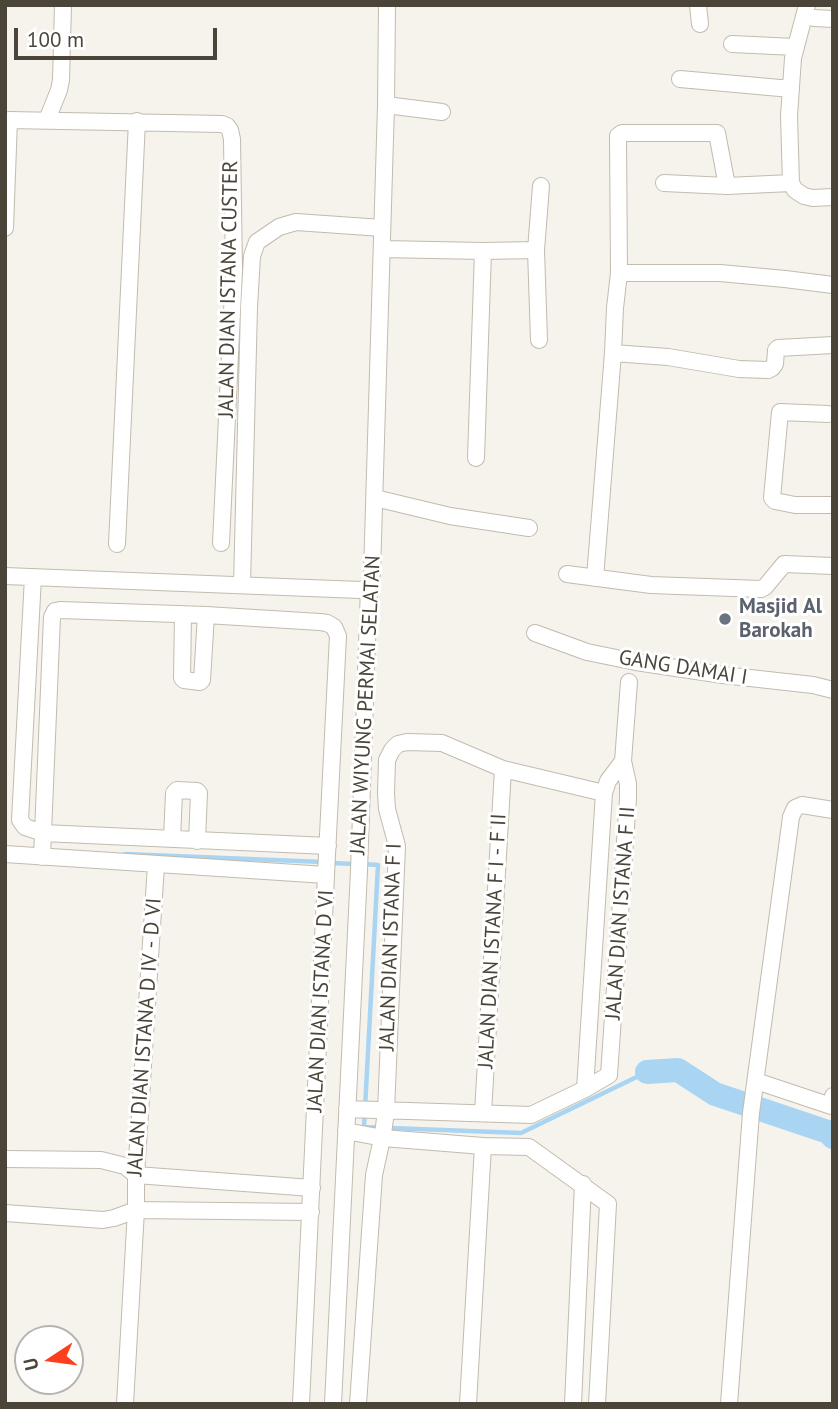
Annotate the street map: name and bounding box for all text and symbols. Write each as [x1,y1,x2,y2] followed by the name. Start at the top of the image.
[18,14,220,58] scale bar
[27,26,84,53] text: 100 m
[214,160,244,418] street label: JALAN DIAN ISTANA CUSTER
[346,555,386,855] street label: JALAN WIYUNG PERMAI SELATAN
[739,594,822,644] place label: Masjid Al Barokah
[717,611,733,627] marker: Masjid Al Barokah
[617,645,749,691] street label: GANG DAMAI I
[601,805,641,1021] street label: JALAN DIAN ISTANA F II
[474,813,512,1069] street label: JALAN DIAN ISTANA F I - F II
[375,843,407,1051] street label: JALAN DIAN ISTANA F I
[303,889,339,1113] street label: JALAN DIAN ISTANA D VI
[123,897,167,1177] street label: JALAN DIAN ISTANA D IV - D VI
[14,1325,84,1395] north arrow
[17,1356,44,1373] text: U

